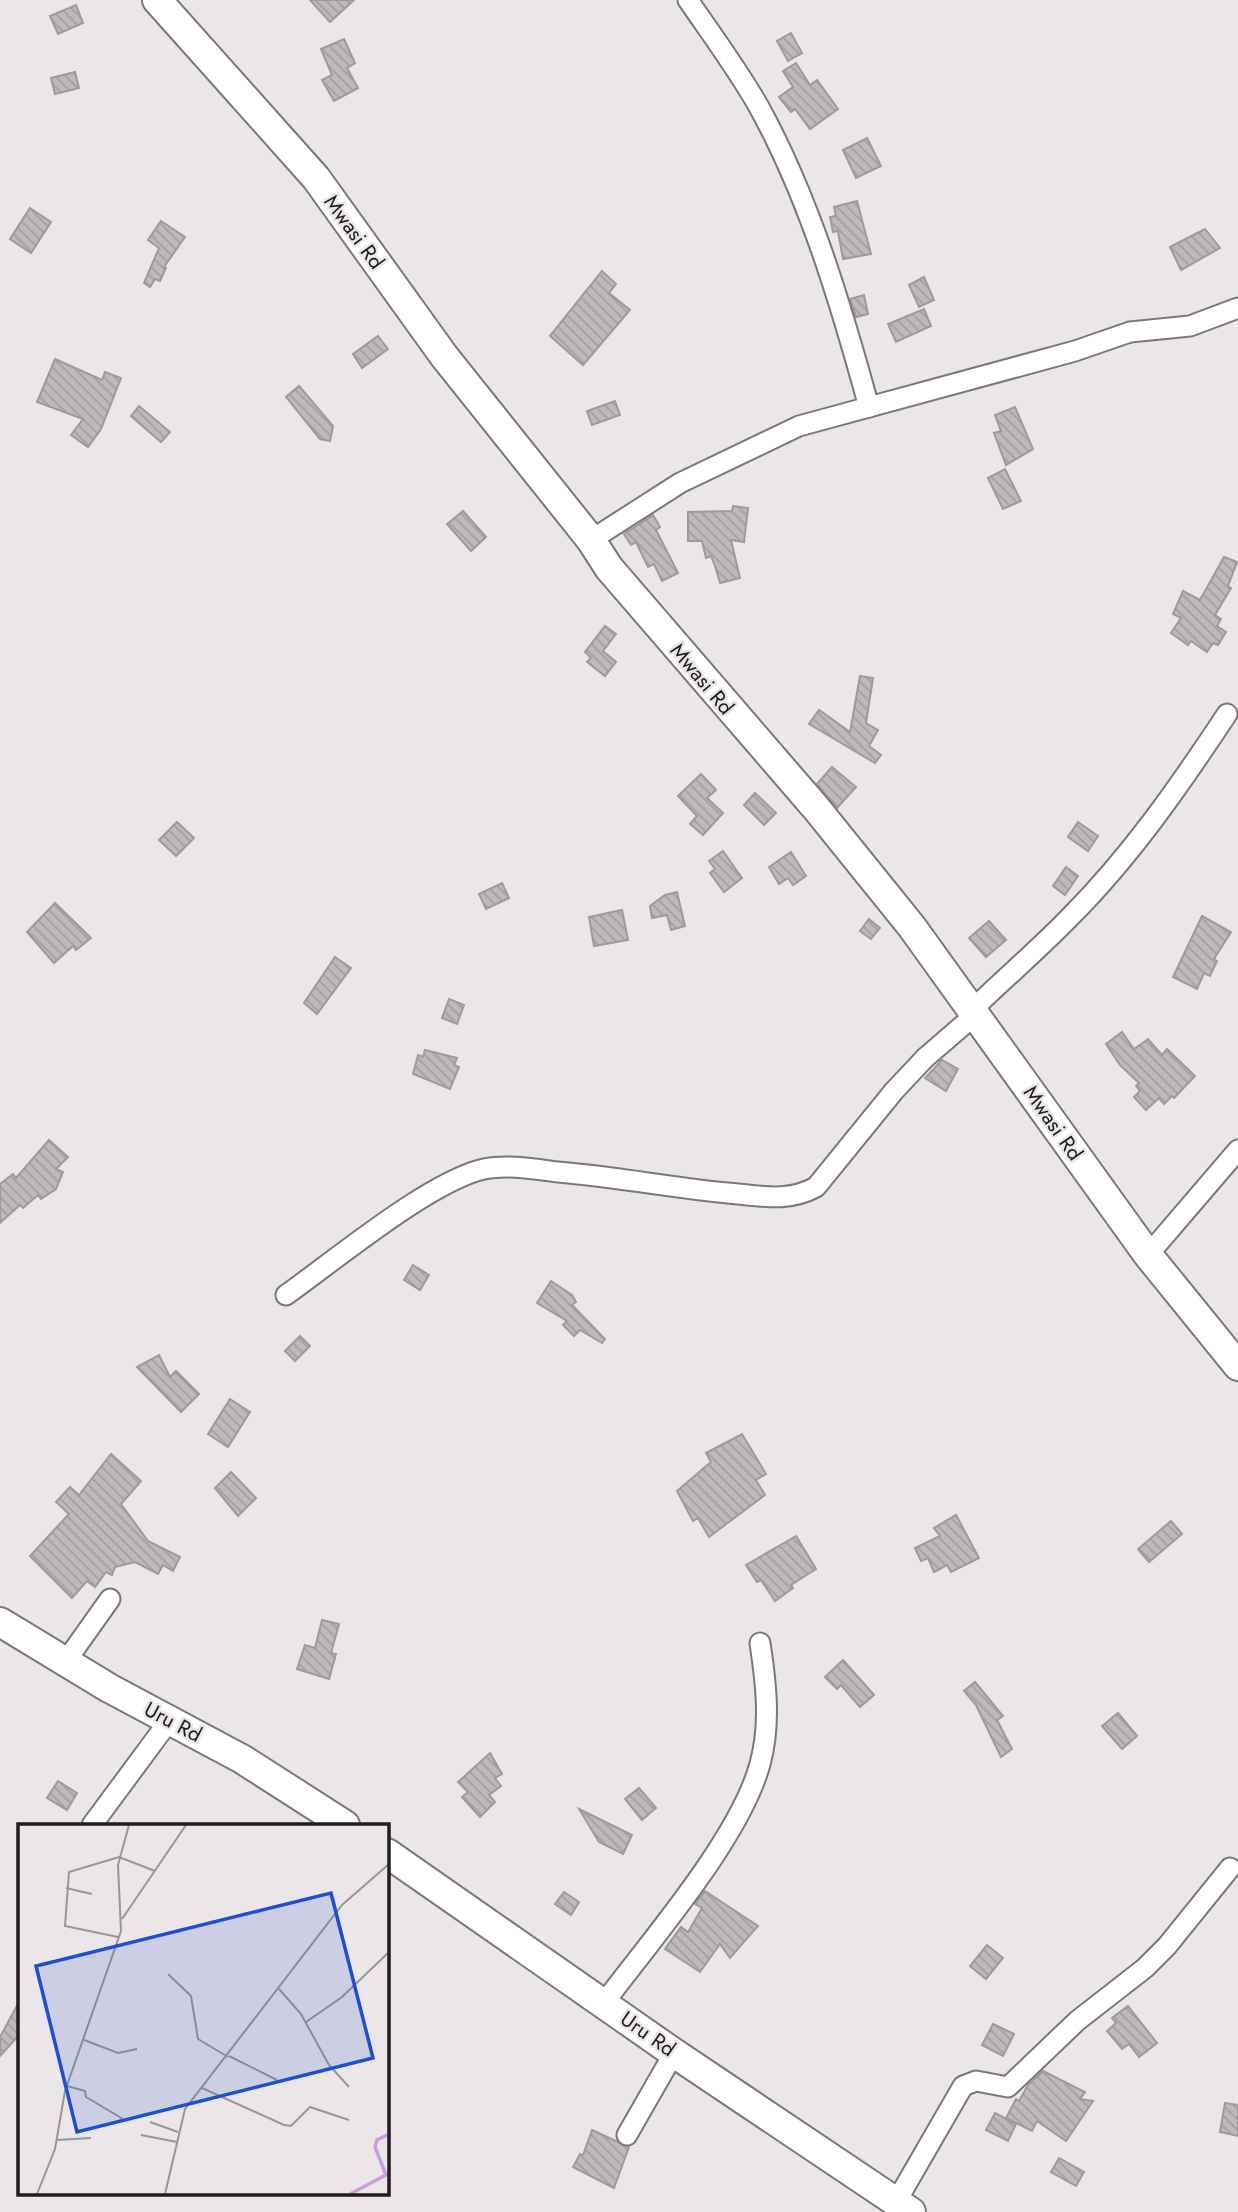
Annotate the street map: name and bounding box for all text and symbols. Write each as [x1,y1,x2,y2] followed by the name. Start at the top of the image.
[317,189,391,275] street label: Mwasi Rd
[663,637,741,721] street label: Mwasi Rd
[1016,1079,1090,1167] street label: Mwasi Rd
[139,1694,207,1750] street label: Uru Rd
[18,1824,388,2194] inset map
[614,2004,682,2064] street label: Uru Rd

